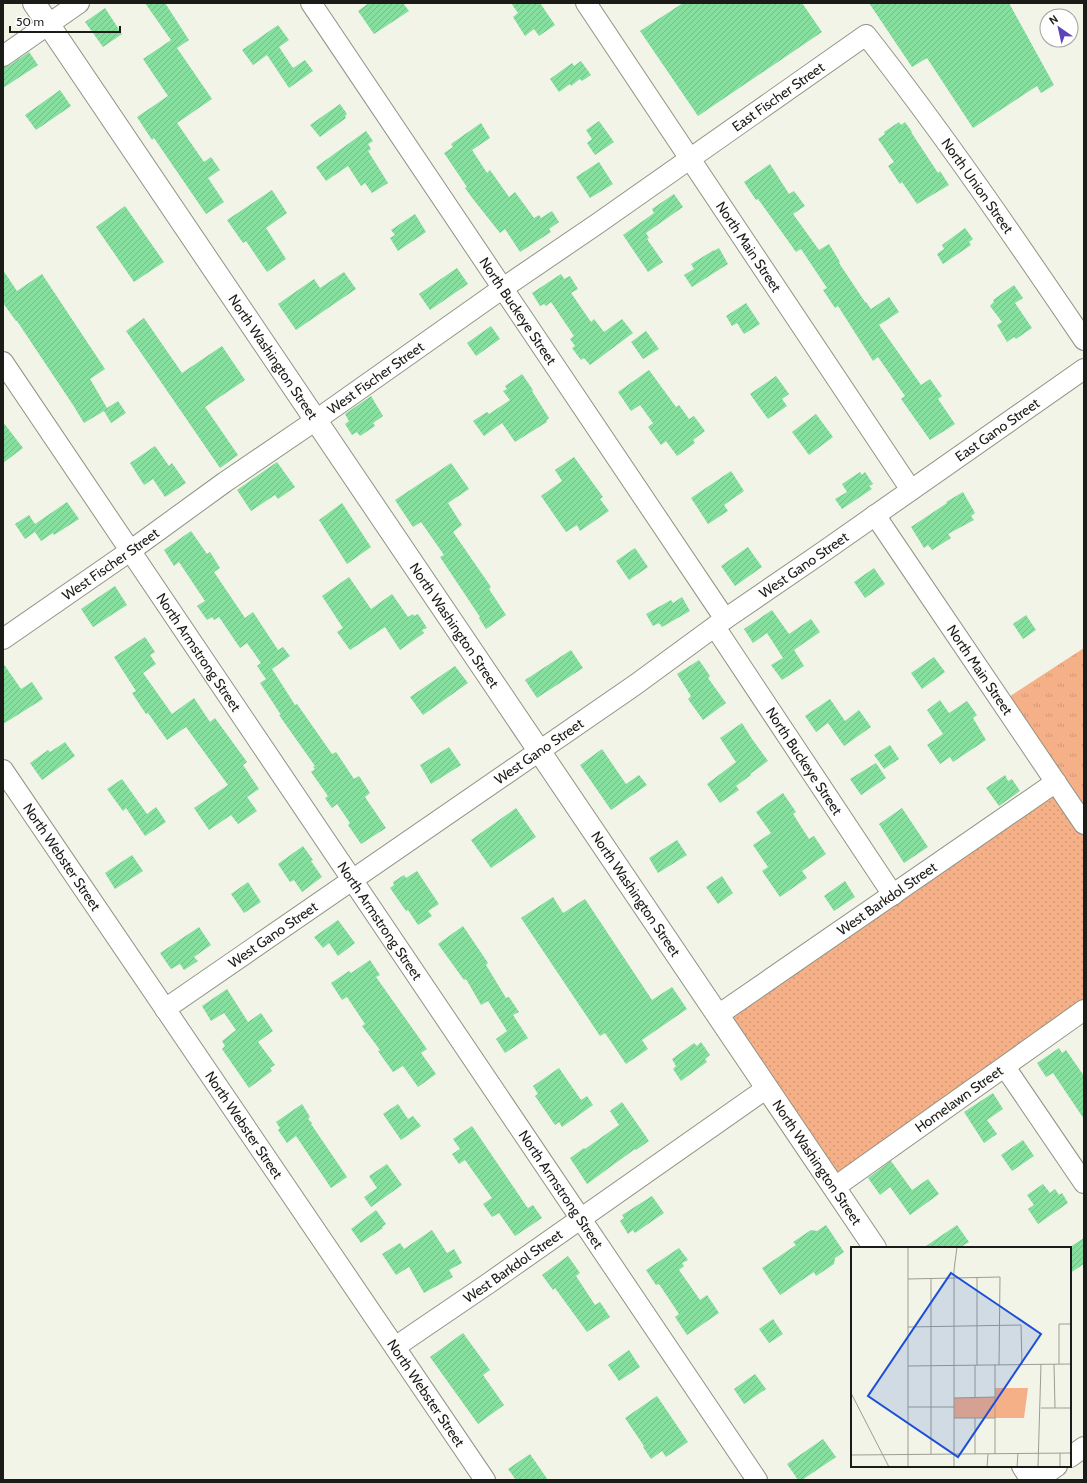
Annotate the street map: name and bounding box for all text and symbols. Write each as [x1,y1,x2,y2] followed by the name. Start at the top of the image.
[10,8,120,34] scale bar
[1039,8,1079,48] north arrow
[1046,12,1061,28] text: N
[16,14,44,29] text: 50 m
[728,58,828,135] street label: East Fischer Street
[938,135,1018,237] street label: North Union Street
[712,198,786,296] street label: North Main Street
[475,254,561,368] street label: North Buckeye Street
[224,291,322,423] street label: North Washington Street
[324,337,428,418] street label: West Fischer Street
[952,394,1043,466] street label: East Gano Street
[59,524,163,604] street label: West Fischer Street
[756,528,852,602] street label: West Gano Street
[406,559,503,692] street label: North Washington Street
[152,589,245,715] street label: North Armstrong Street
[943,621,1017,719] street label: North Main Street
[762,704,846,819] street label: North Buckeye Street
[491,714,587,788] street label: West Gano Street
[19,800,105,914] street label: North Webster Street
[587,828,685,960] street label: North Washington Street
[334,858,426,984] street label: North Armstrong Street
[834,858,940,939] street label: West Barkdol Street
[225,897,321,972] street label: West Gano Street
[911,1061,1007,1136] street label: Homelawn Street
[201,1068,287,1182] street label: North Webster Street
[768,1096,866,1229] street label: North Washington Street
[515,1127,608,1252] street label: North Armstrong Street
[460,1225,566,1307] street label: West Barkdol Street
[851,1247,1071,1467] inset map
[383,1336,469,1450] street label: North Webster Street

